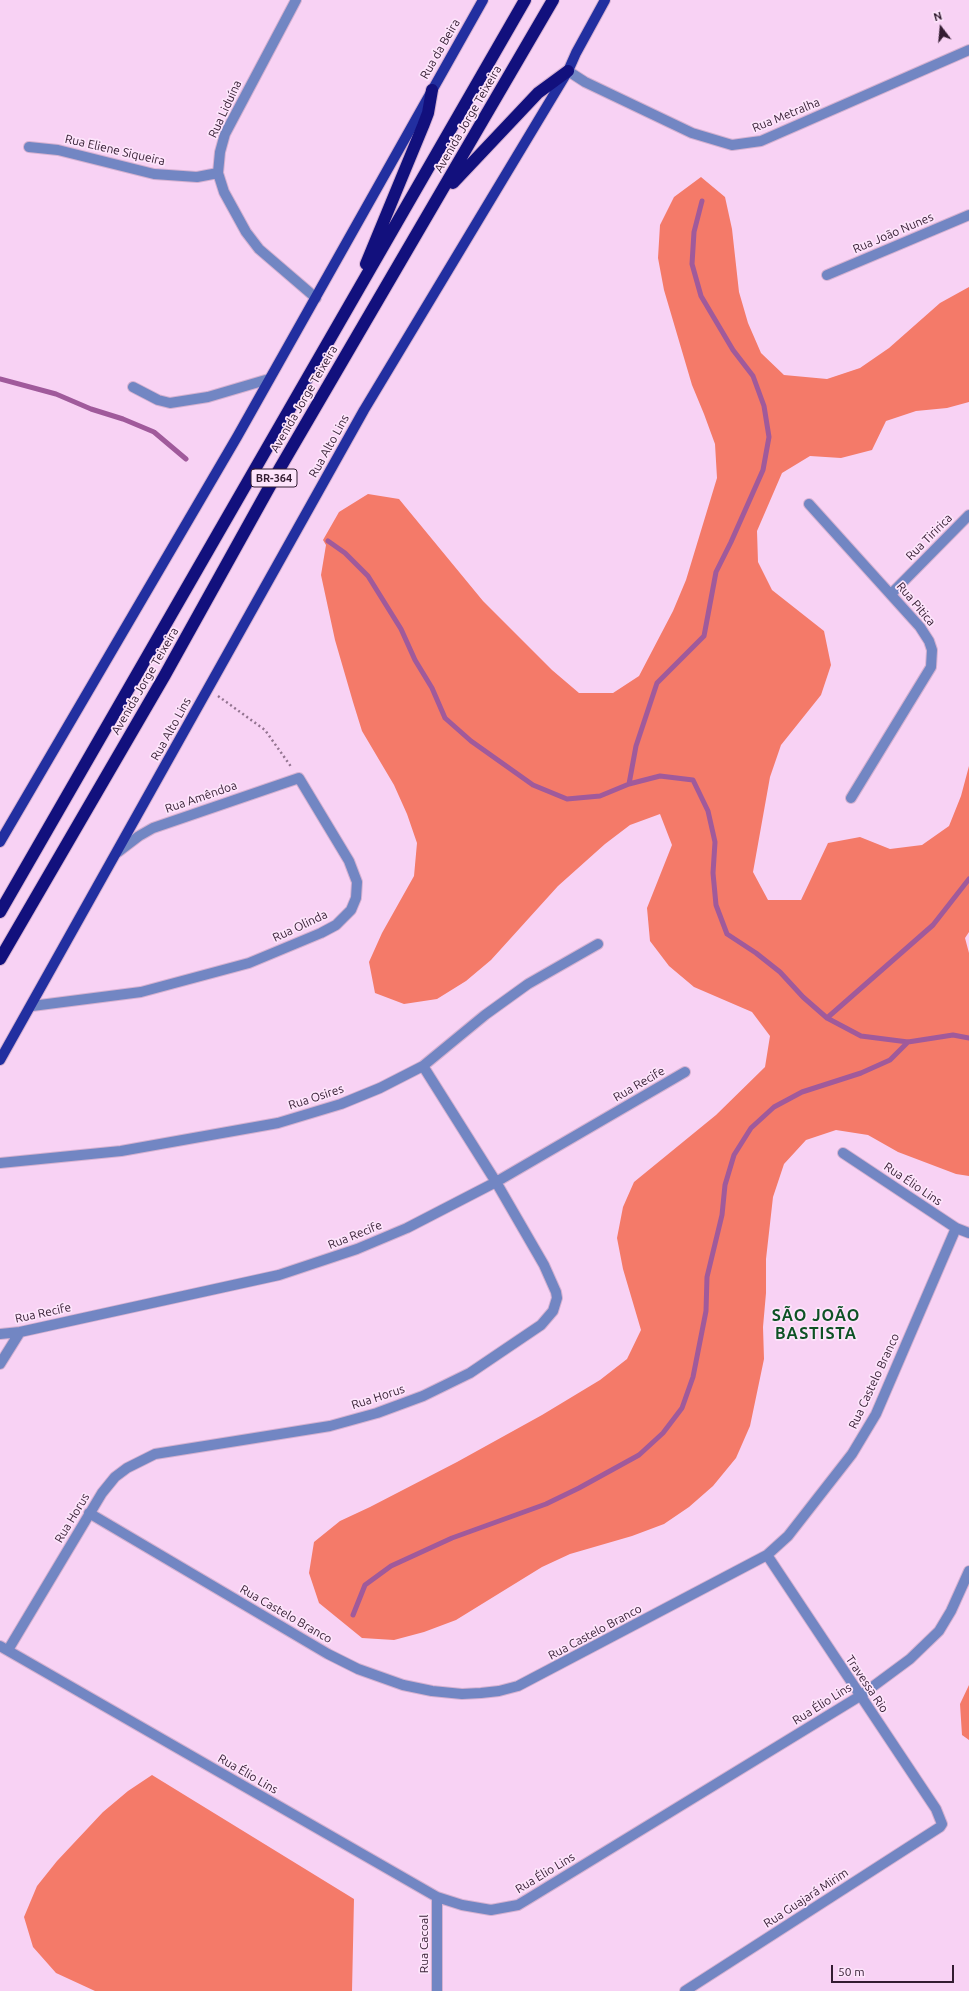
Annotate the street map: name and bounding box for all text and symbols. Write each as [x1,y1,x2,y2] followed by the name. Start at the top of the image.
[921,8,961,48] north arrow
[932,10,943,23] text: N
[417,16,463,82] street label: Rua da Beira
[431,63,505,175] street label: Avenida Jorge Teixeira
[205,78,245,140] street label: Rua Liduína
[750,95,822,135] street label: Rua Metralha
[64,131,166,169] street label: Rua Eliene Siqueira
[851,210,935,256] street label: Rua João Nunes
[267,343,341,455] street label: Avenida Jorge Teixeira
[306,412,352,480] street label: Rua Alto Lins
[251,469,297,487] road number: BR-364
[903,511,955,563] street label: Rua Tiririca
[894,579,938,629] street label: Rua Pitica
[108,625,182,737] street label: Avenida Jorge Teixeira
[148,695,194,763] street label: Rua Alto Lins
[163,778,239,816] street label: Rua Amêndoa
[270,907,330,945] street label: Rua Olinda
[611,1064,667,1104] street label: Rua Recife
[287,1081,345,1113] street label: Rua Osires
[881,1159,945,1209] street label: Rua Élio Lins
[326,1218,384,1252] street label: Rua Recife
[14,1300,72,1326] street label: Rua Recife
[772,1306,860,1344] district label: SÃO JOÃO BASTISTA
[846,1331,902,1431] street label: Rua Castelo Branco
[350,1382,406,1412] street label: Rua Horus
[52,1491,92,1545] street label: Rua Horus
[237,1582,335,1646] street label: Rua Castelo Branco
[546,1601,644,1663] street label: Rua Castelo Branco
[843,1653,891,1715] street label: Travessa Rio
[790,1680,854,1728] street label: Rua Élio Lins
[215,1751,281,1797] street label: Rua Élio Lins
[513,1850,577,1896] street label: Rua Élio Lins
[761,1865,851,1931] street label: Rua Guajará Mirim
[417,1915,431,1973] street label: Rua Cacoal
[833,1957,956,1983] scale bar
[838,1965,865,1978] text: 50 m

